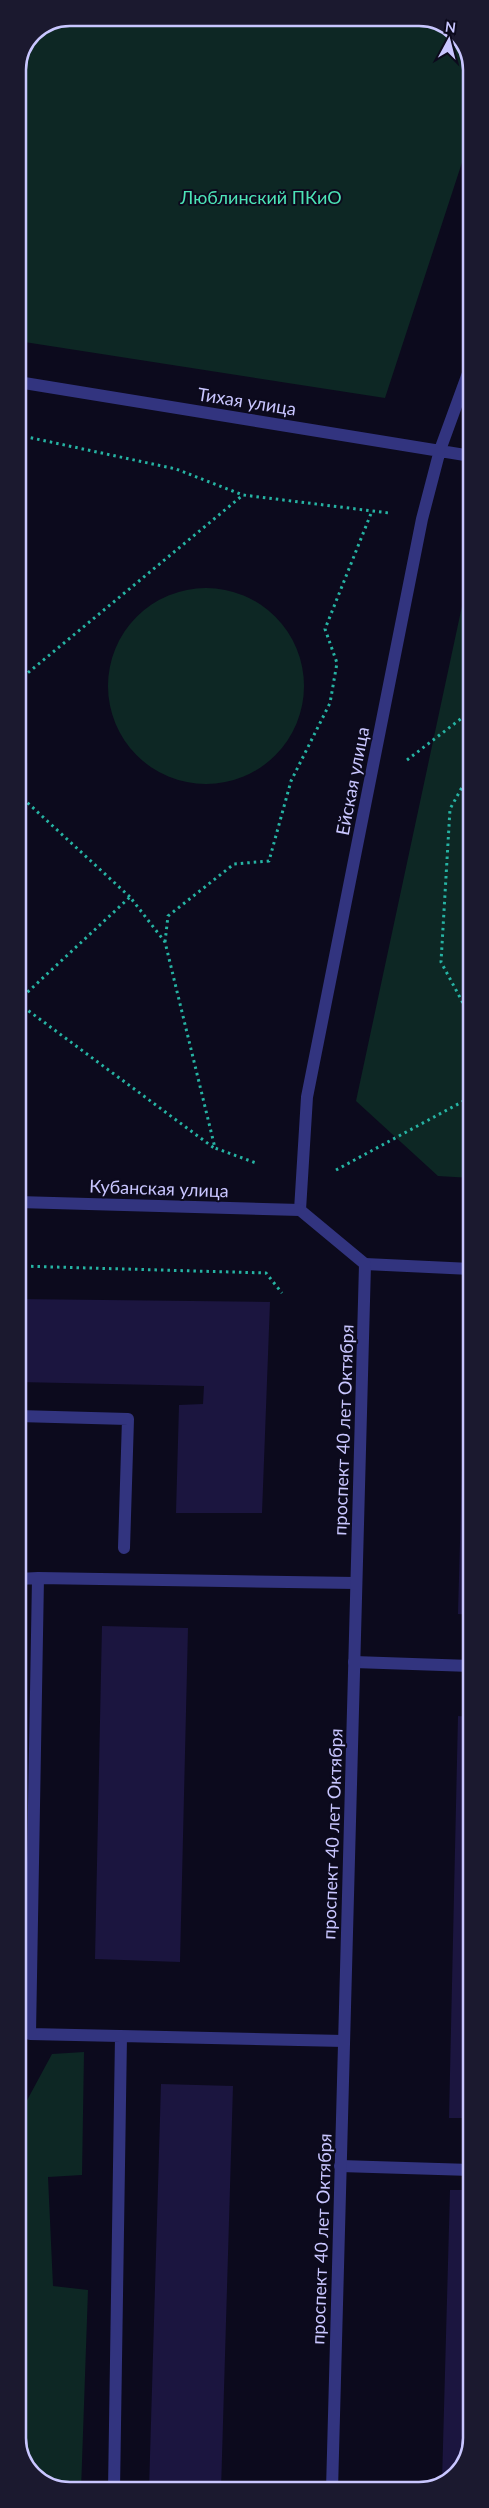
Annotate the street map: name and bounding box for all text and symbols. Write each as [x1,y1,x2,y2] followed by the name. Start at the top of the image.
[424,15,474,65] north arrow
[444,18,457,36] text: N
[179,186,342,208] park label: Люблинский ПКиО
[196,382,298,420] street label: Тихая улица
[331,725,373,837] street label: Ейская улица
[89,1175,229,1201] street label: Кубанская улица
[328,1324,358,1536] street label: проспект 40 лет Октября
[317,1728,347,1940] street label: проспект 40 лет Октября
[306,2133,336,2345] street label: проспект 40 лет Октября

